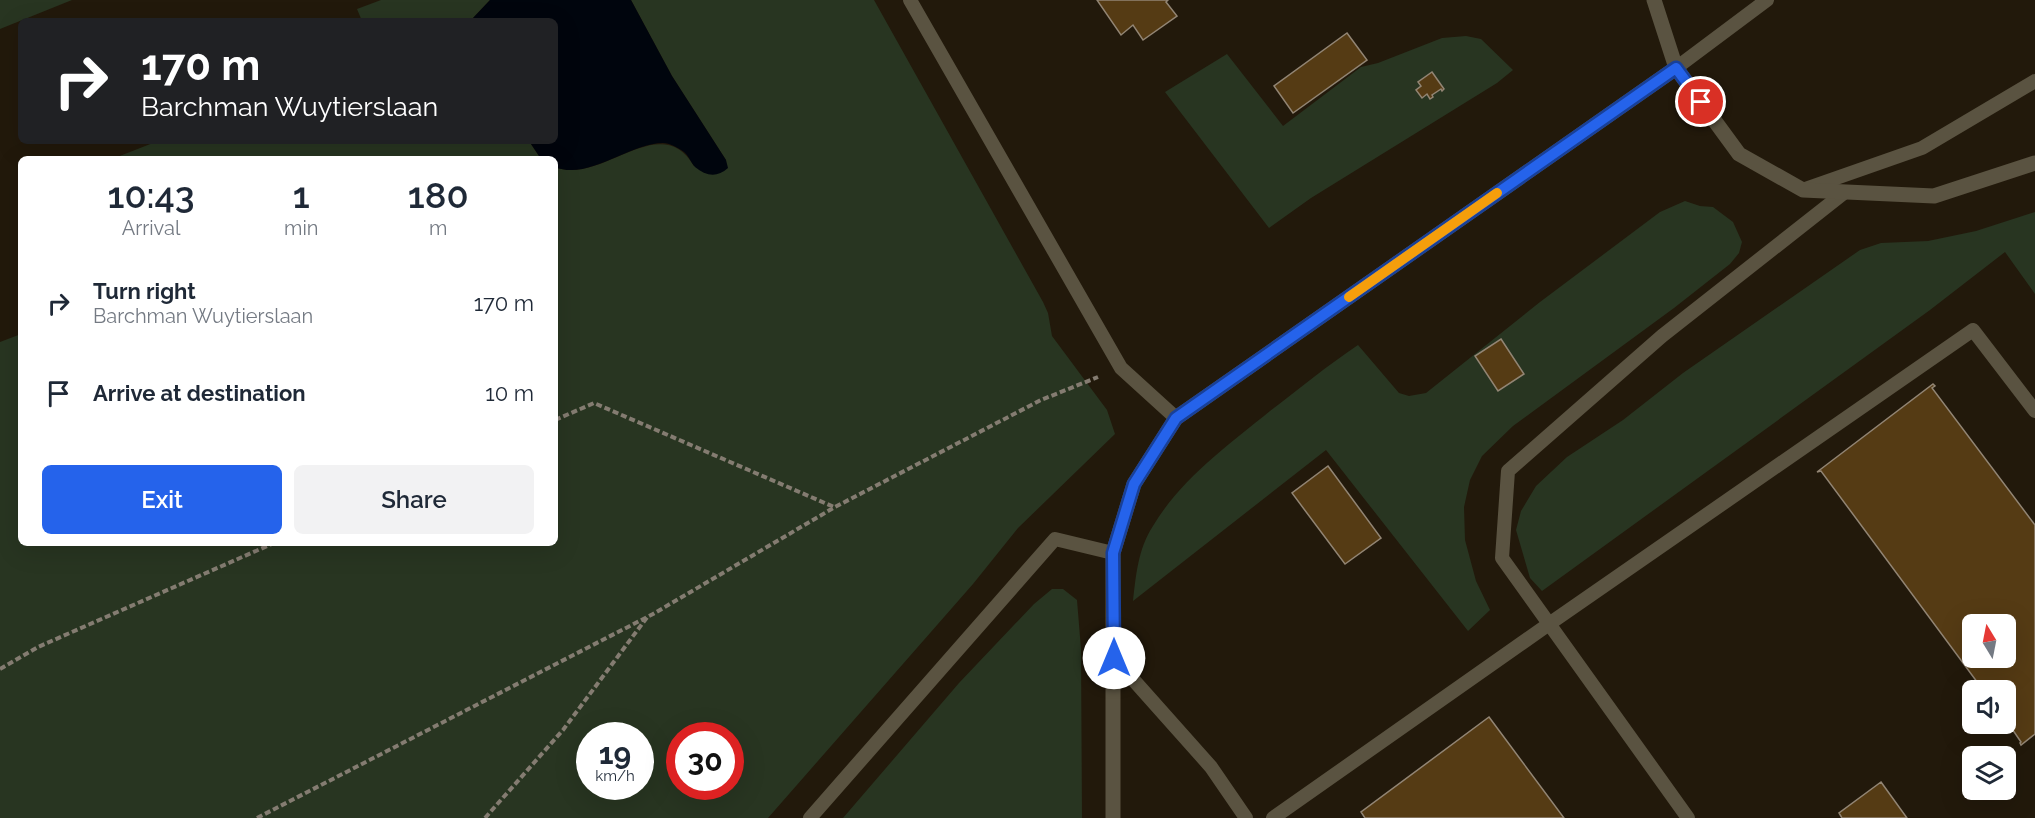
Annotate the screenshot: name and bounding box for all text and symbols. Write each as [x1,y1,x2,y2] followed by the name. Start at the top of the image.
[141,41,260,90] text: 170 m
[42,42,120,120] icon: right
[1675,76,1726,127] pin
[1684,85,1717,118] icon: arrive
[141,91,438,122] text: Barchman Wuytierslaan
[107,174,195,216] text: 10:43
[293,174,310,216] text: 1
[408,174,469,216] text: 180
[122,216,180,240] text: Arrival
[284,216,318,240] text: min
[429,216,447,240] text: m
[93,278,196,304] text: Turn right
[42,287,75,320] icon: right
[474,290,534,316] text: 170 m
[93,304,313,328] text: Barchman Wuytierslaan
[42,377,75,410] icon: arrive
[93,380,306,406] text: Arrive at destination
[485,380,534,406] text: 10 m
[42,465,282,534] button: Exit
[294,465,534,534] button: Share
[1962,614,2016,668] north arrow
[1962,614,2016,800] map controls
[1082,626,1146,690] position arrow
[1962,680,2016,734] button: sound
[666,722,744,800] speed limit sign: 30
[599,736,631,771] text: 19
[1962,746,2016,800] button: layers
[595,767,635,785] text: km/h

